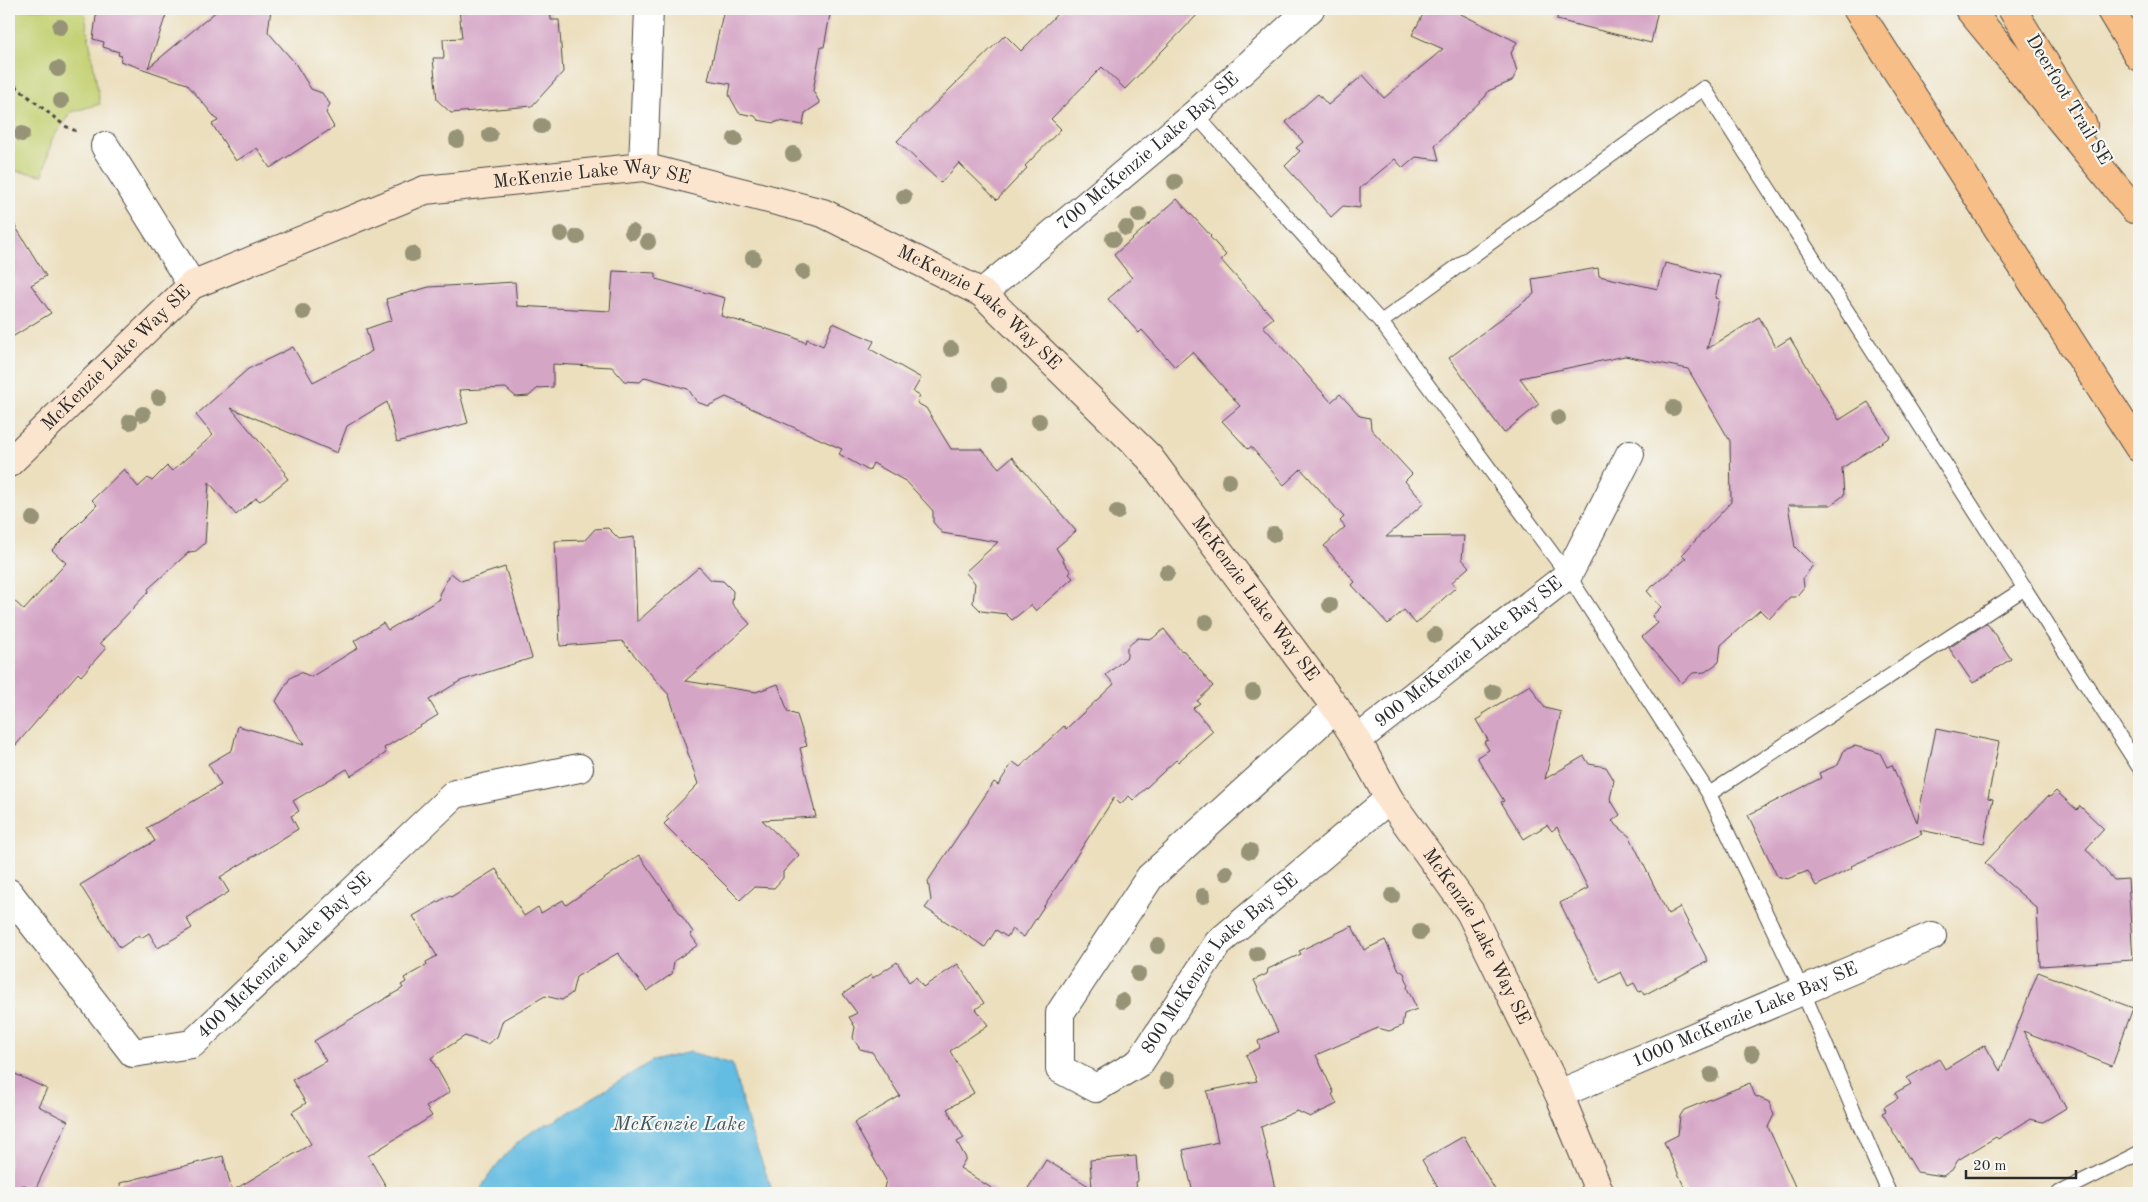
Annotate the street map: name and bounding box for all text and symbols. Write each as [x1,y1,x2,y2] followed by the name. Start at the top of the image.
[2022,32,2114,168] street label: Deerfoot Trail SE
[1054,69,1243,235] street label: 700 McKenzie Lake Bay SE
[492,158,692,192] street label: McKenzie Lake Way SE
[894,242,1064,374] street label: McKenzie Lake Way SE
[38,282,195,435] street label: McKenzie Lake Way SE
[1188,513,1322,685] street label: McKenzie Lake Way SE
[1372,574,1566,732] street label: 900 McKenzie Lake Bay SE
[1419,845,1533,1028] street label: McKenzie Lake Way SE
[194,869,375,1043] street label: 400 McKenzie Lake Bay SE
[1138,870,1302,1057] street label: 800 McKenzie Lake Bay SE
[1629,959,1861,1071] street label: 1000 McKenzie Lake Bay SE
[612,1115,745,1135] water label: McKenzie Lake
[1966,1147,2076,1179] scale bar
[1973,1159,2007,1174] text: 20 m

